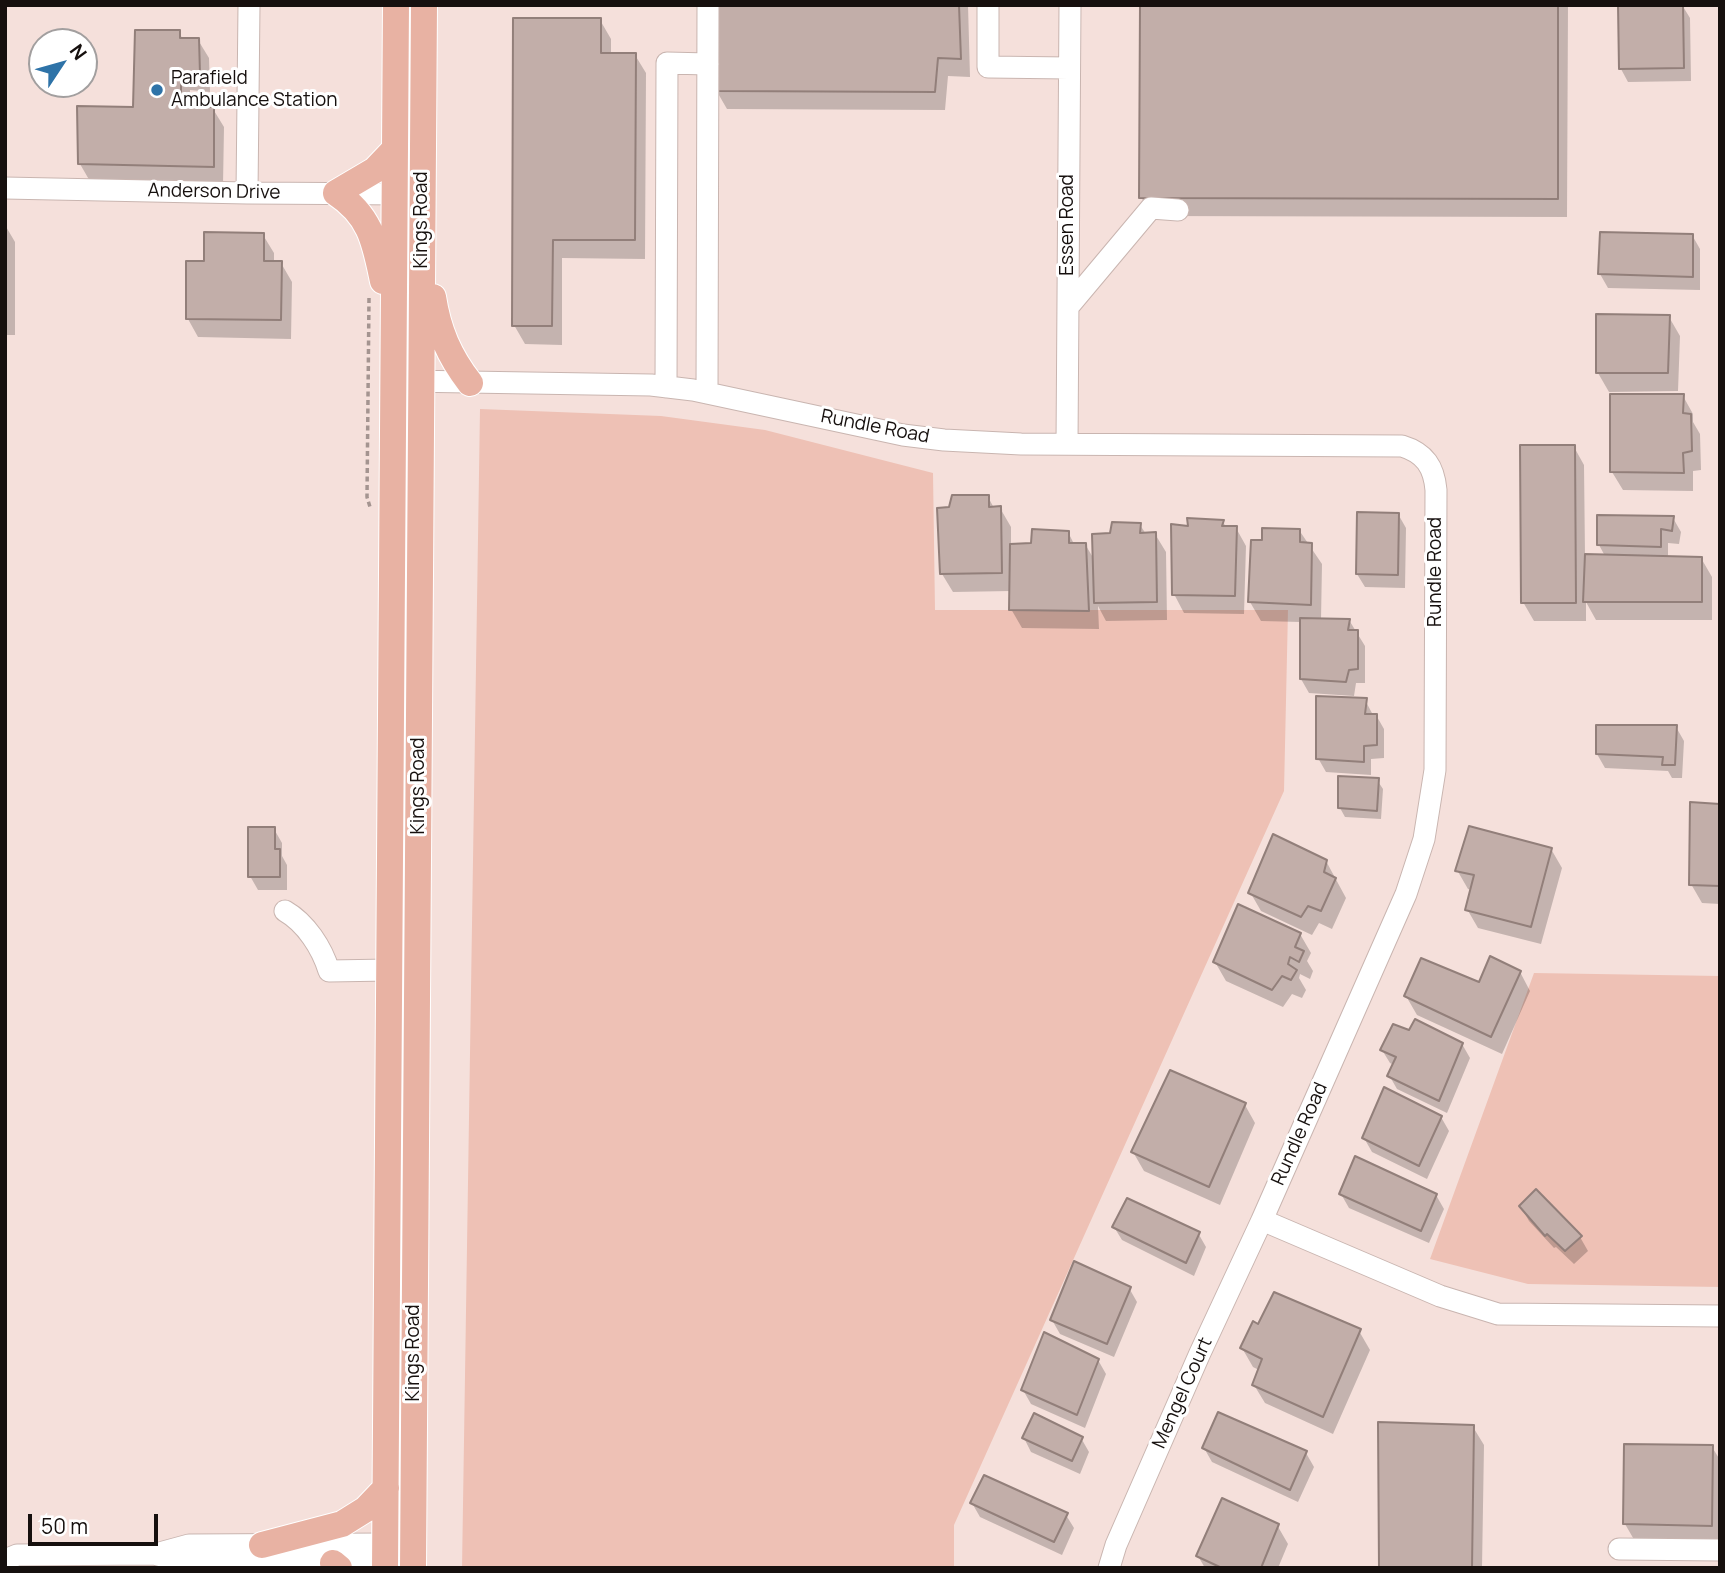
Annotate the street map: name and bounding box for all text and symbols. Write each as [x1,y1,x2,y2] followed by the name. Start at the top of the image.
[28,28,98,98] north arrow
[64,39,93,65] text: N
[171,68,337,112] place label: Parafield Ambulance Station
[149,82,165,98] marker: Parafield Ambulance Station
[411,171,433,269] street label: Kings Road
[1057,174,1079,276] street label: Essen Road
[147,179,281,205] street label: Anderson Drive
[819,405,931,449] street label: Rundle Road
[1425,517,1447,627] street label: Rundle Road
[408,737,430,835] street label: Kings Road
[1267,1079,1333,1189] street label: Rundle Road
[403,1304,425,1402] street label: Kings Road
[1148,1334,1218,1452] street label: Mengel Court
[32,1500,161,1544] scale bar
[41,1512,88,1540] text: 50 m

